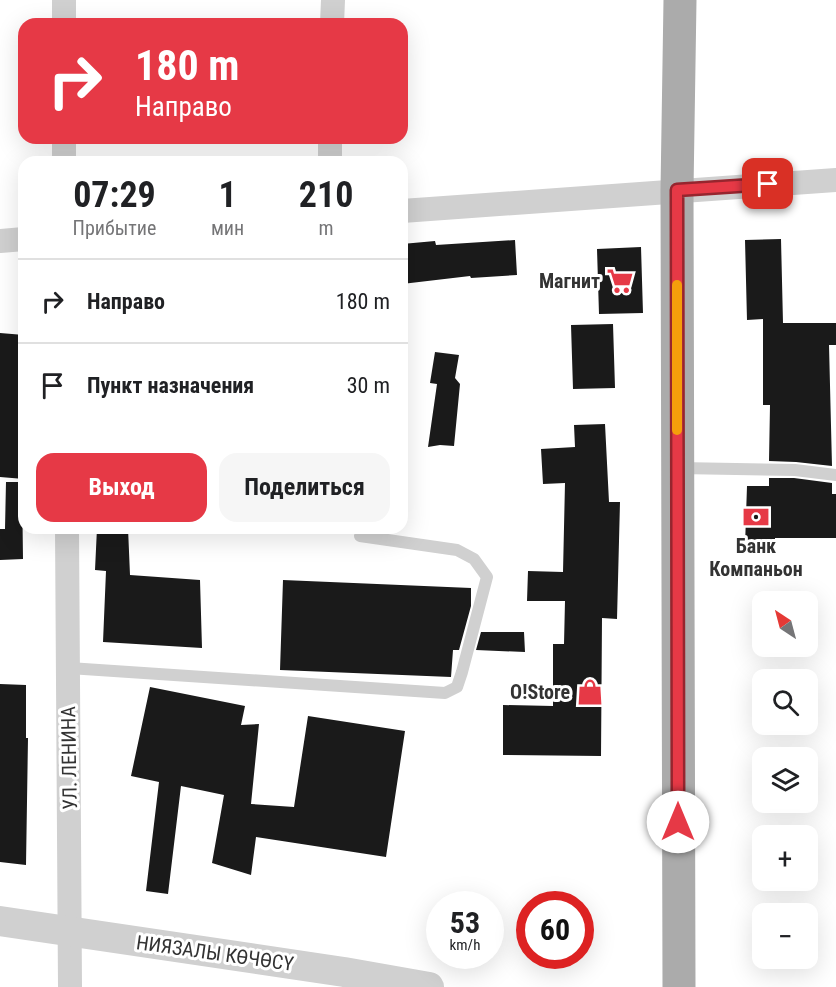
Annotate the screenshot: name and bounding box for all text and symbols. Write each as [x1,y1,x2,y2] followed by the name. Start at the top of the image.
[135,41,240,90] text: 180 m
[36,42,114,120] icon: right
[135,91,232,123] text: Направо
[742,158,793,209] pin
[751,167,784,200] icon: arrive
[73,174,156,216] text: 07:29
[218,174,237,216] text: 1
[299,174,353,216] text: 210
[73,216,156,240] text: Прибытие
[211,216,244,240] text: мин
[319,216,334,240] text: m
[605,266,635,296] supermarket icon: Магнит
[539,269,600,293] place label: Магнит
[36,285,69,318] icon: right
[87,289,165,314] text: Направо
[336,289,390,314] text: 180 m
[36,369,69,402] icon: arrive
[87,373,254,398] text: Пункт назначения
[347,373,390,398] text: 30 m
[36,453,207,522] button: Выход
[219,453,390,522] button: Поделиться
[741,502,771,532] bank icon: Банк Компаньон
[709,534,803,581] place label: Банк Компаньон
[752,591,818,657] north arrow
[752,591,818,969] map controls
[752,669,818,735] button: search
[575,677,605,707] shop icon: O!Store
[510,680,570,704] place label: O!Store
[56,705,82,810] street label: УЛ. ЛЕНИНА
[752,747,818,813] button: layers
[646,790,710,854] position arrow
[752,825,818,891] button: +
[516,891,594,969] speed limit sign: 60
[752,903,818,969] button: −
[450,905,480,940] text: 53
[135,930,296,976] street label: НИЯЗАЛЫ КӨЧӨСҮ
[450,936,480,954] text: km/h

